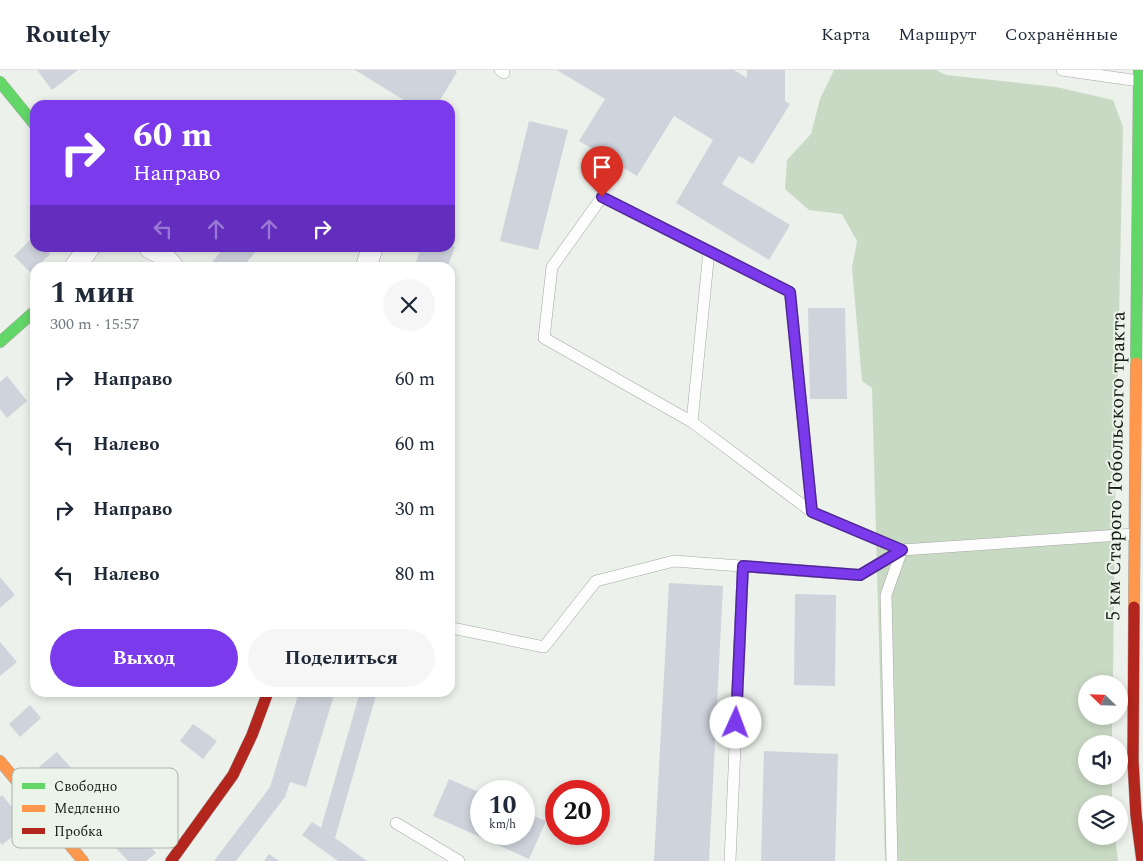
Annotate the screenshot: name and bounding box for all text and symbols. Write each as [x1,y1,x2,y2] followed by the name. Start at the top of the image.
[25,17,110,53] text: Routely
[821,21,870,48] text: Карта
[898,21,977,48] text: Маршрут
[1005,21,1118,48] text: Сохранённые
[133,109,213,162] text: 60 m
[50,120,115,185] icon: right
[581,146,623,197] pin
[588,153,616,181] icon: arrive
[133,157,221,190] text: Направо
[149,215,177,243] icon: left
[202,215,230,243] icon: ahead
[255,215,283,243] icon: ahead
[308,215,336,243] icon: right
[50,270,135,316] text: 1 мин
[383,279,435,331] button: close
[1098,311,1134,621] street label: 5 км Старого Тобольского тракта
[50,312,140,336] text: 300 m · 15:57
[93,365,172,394] text: Направо
[395,365,435,394] text: 60 m
[50,366,78,394] icon: right
[93,430,160,459] text: Налево
[395,430,435,459] text: 60 m
[50,431,78,459] icon: left
[93,495,172,524] text: Направо
[395,495,435,524] text: 30 m
[50,496,78,524] icon: right
[93,560,160,589] text: Налево
[395,560,435,589] text: 80 m
[50,561,78,589] icon: left
[50,629,238,687] button: Выход
[248,629,435,687] button: Поделиться
[1078,675,1128,725] north arrow
[1078,675,1128,845] map controls
[709,696,761,748] position arrow
[1078,735,1128,785] button: sound
[12,768,178,848] legend
[54,776,117,797] text: Свободно
[545,780,610,845] speed limit sign: 20
[488,787,517,825] text: 10
[1078,795,1128,845] button: layers
[54,798,120,819] text: Медленно
[489,815,516,834] text: km/h
[54,821,103,842] text: Пробка

